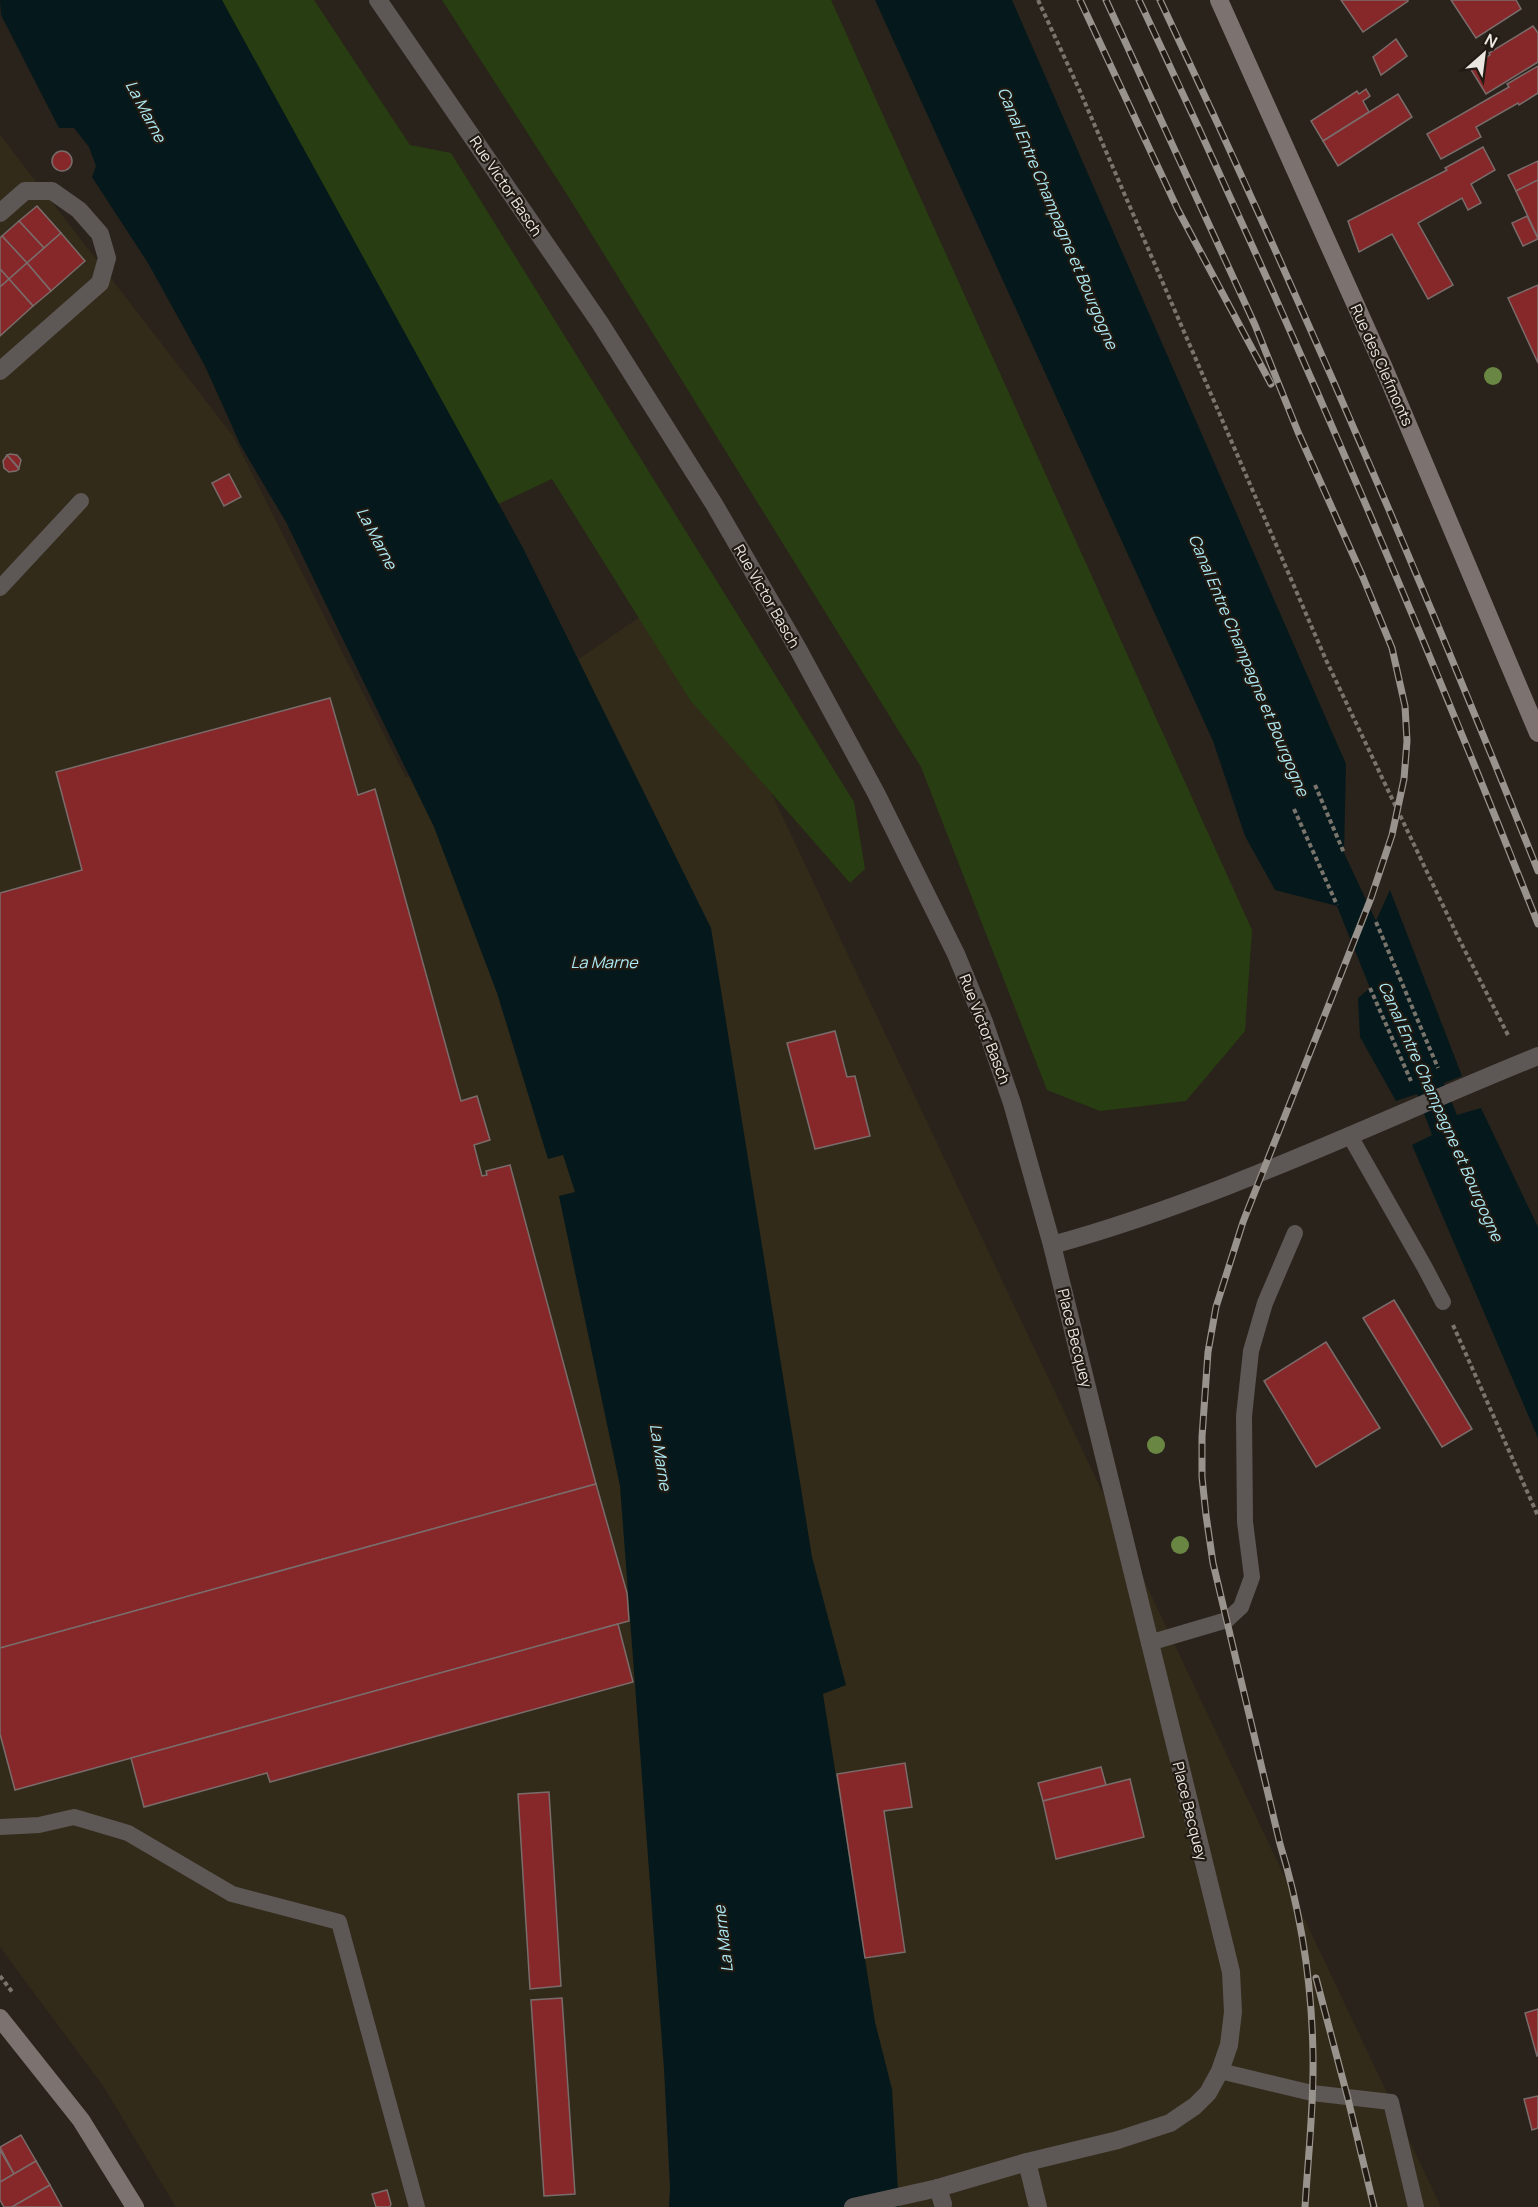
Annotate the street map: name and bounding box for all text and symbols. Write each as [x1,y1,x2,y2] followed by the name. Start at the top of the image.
[1454,24,1514,84] north arrow
[1481,28,1501,53] text: N
[121,76,172,147] water label: La Marne
[993,84,1124,354] water label: Canal Entre Champagne et Bourgogne
[465,132,547,240] street label: Rue Victor Basch
[1346,301,1418,429] street label: Rue des Clefmonts
[352,503,403,574] water label: La Marne
[1184,531,1315,801] water label: Canal Entre Champagne et Bourgogne
[729,540,805,652] street label: Rue Victor Basch
[570,951,639,973] water label: La Marne
[954,971,1016,1087] street label: Rue Victor Basch
[1373,977,1509,1246] water label: Canal Entre Champagne et Bourgogne
[1053,1286,1097,1390] street label: Place Becquey
[645,1422,677,1494] water label: La Marne
[1168,1759,1212,1863] street label: Place Becquey
[708,1903,738,1974] water label: La Marne

